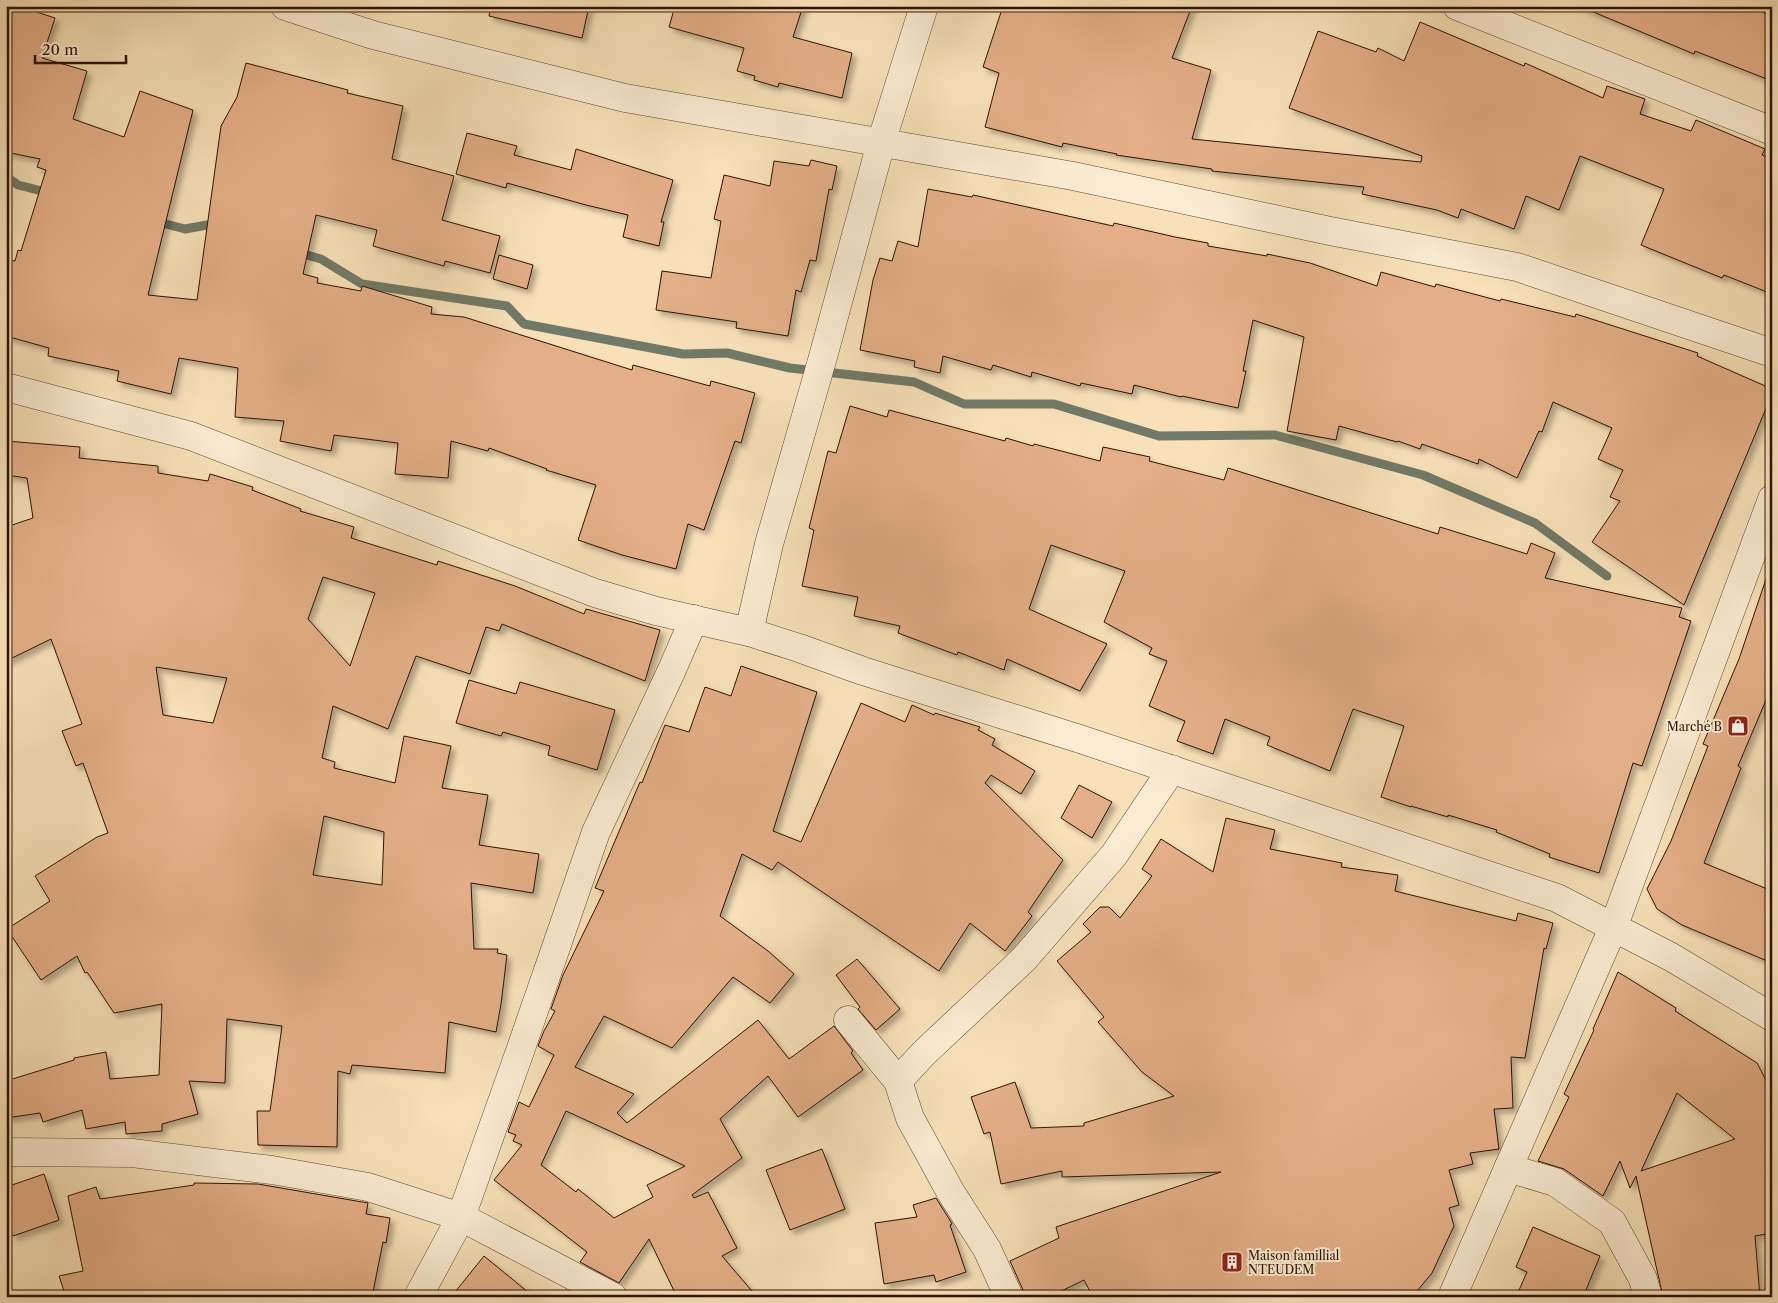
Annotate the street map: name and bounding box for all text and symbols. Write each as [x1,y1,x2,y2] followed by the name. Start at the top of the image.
[35,32,126,64] scale bar
[42,40,78,59] text: 20 m
[1726,714,1750,738] shop icon: Marché B
[1667,719,1722,734] place label: Marché B
[1248,1248,1340,1277] place label: Maison famillial NTEUDEM
[1220,1250,1244,1274] building icon: Maison famillial NTEUDEM

